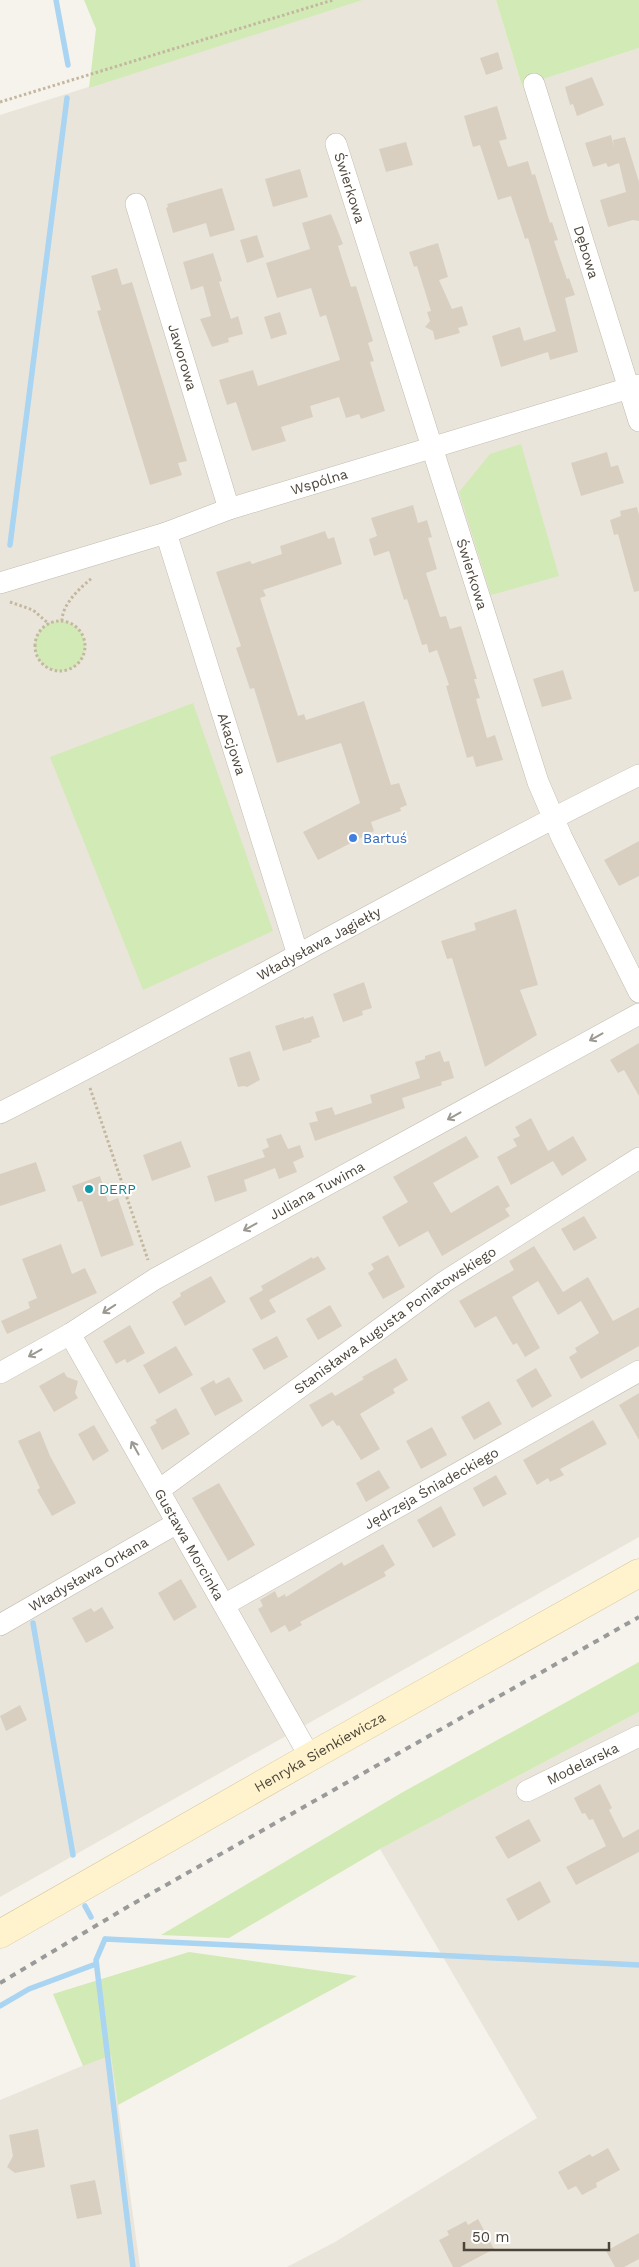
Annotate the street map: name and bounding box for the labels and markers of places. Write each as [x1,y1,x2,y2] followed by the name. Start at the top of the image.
[363,830,407,846] place label: Bartuś
[347,832,359,844] marker: Bartuś
[99,1181,136,1197] place label: DERP
[83,1183,95,1195] marker: DERP

